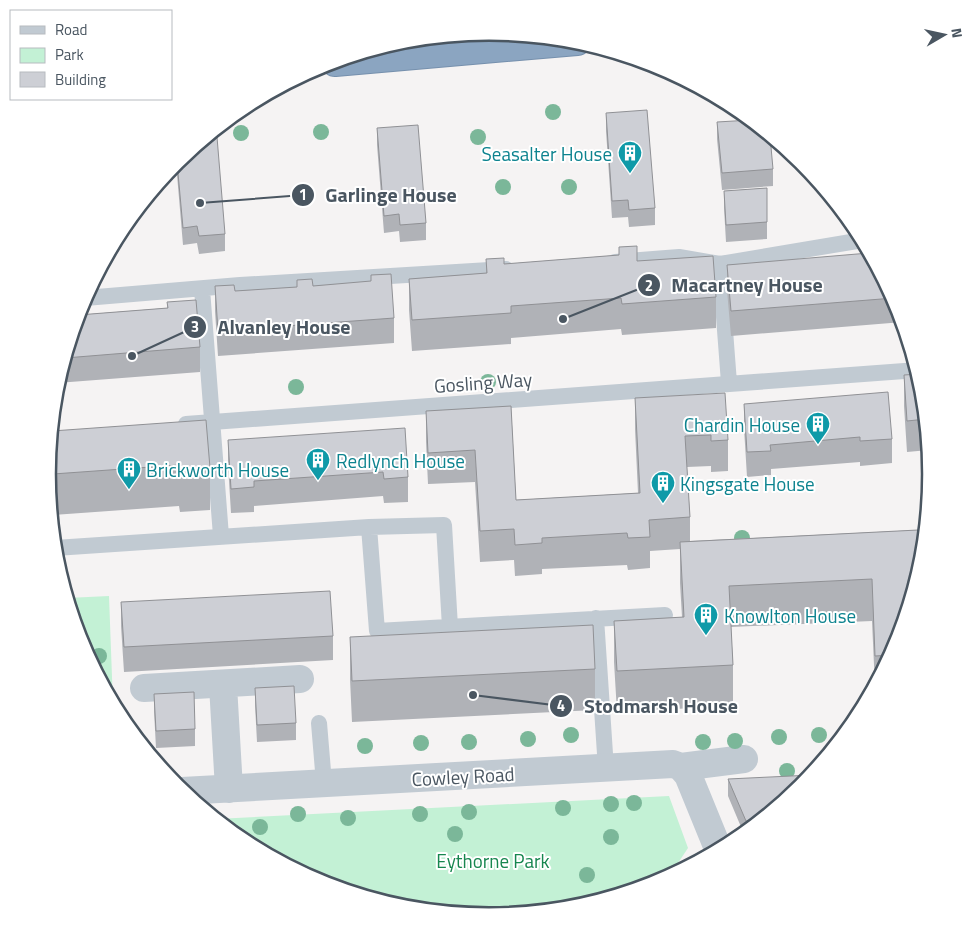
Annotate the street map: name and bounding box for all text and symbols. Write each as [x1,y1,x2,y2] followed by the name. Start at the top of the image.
[10,10,172,100] legend
[919,10,969,60] north arrow
[55,18,87,41] text: Road
[946,26,968,39] text: N
[55,43,84,66] text: Park
[55,68,106,91] text: Building
[482,139,612,168] place label: Seasalter House
[617,140,643,174] building icon: Seasalter House
[290,178,467,213] callout: Garlinge House
[325,179,457,210] text: Garlinge House
[299,183,307,206] text: 1
[636,268,833,303] callout: Macartney House
[671,269,823,300] text: Macartney House
[645,274,653,297] text: 2
[182,310,360,345] callout: Alvanley House
[217,311,351,342] text: Alvanley House
[191,315,199,338] text: 3
[433,364,533,400] street label: Gosling Way
[684,410,800,439] place label: Chardin House
[805,411,831,445] building icon: Chardin House
[336,446,465,475] place label: Redlynch House
[305,447,331,481] building icon: Redlynch House
[146,455,289,484] place label: Brickworth House
[116,456,142,490] building icon: Brickworth House
[680,469,815,498] place label: Kingsgate House
[650,470,676,504] building icon: Kingsgate House
[724,601,856,630] place label: Knowlton House
[693,602,719,636] building icon: Knowlton House
[549,689,748,724] callout: Stodmarsh House
[584,690,738,721] text: Stodmarsh House
[557,694,565,717] text: 4
[411,759,515,793] street label: Cowley Road
[436,846,550,875] park label: Eythorne Park

